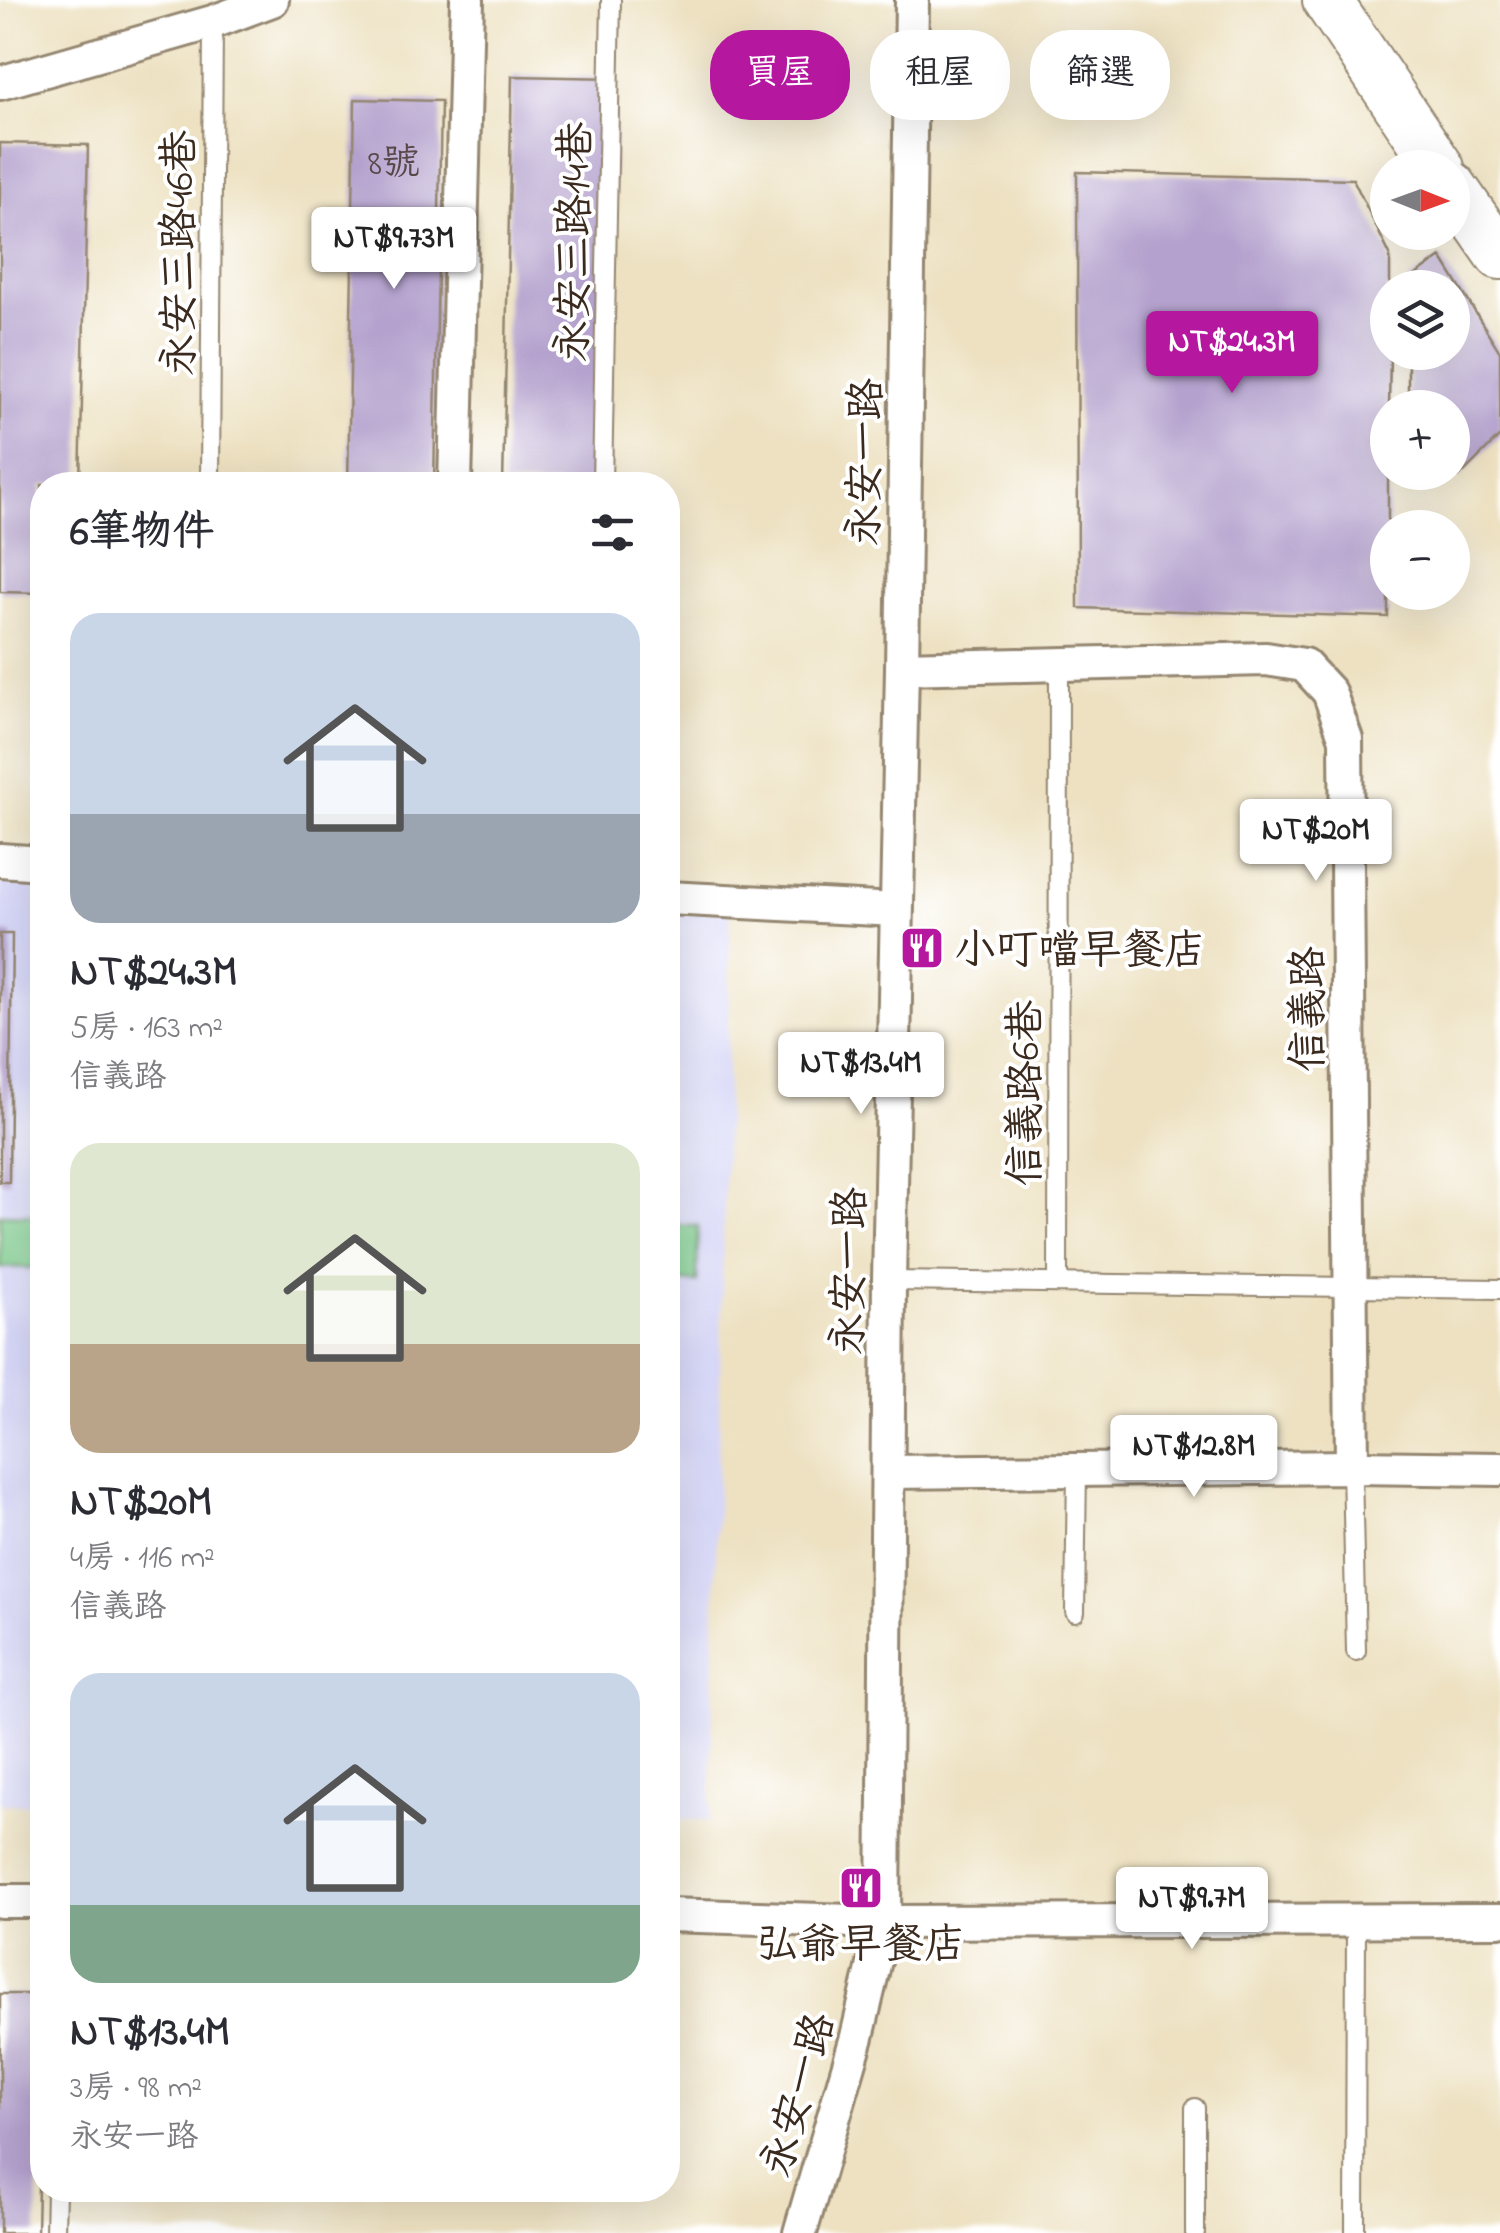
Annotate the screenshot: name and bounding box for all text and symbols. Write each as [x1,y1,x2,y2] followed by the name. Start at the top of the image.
[710,30,850,120] chip: 買屋
[870,30,1010,120] chip: 租屋
[1030,30,1170,120] chip: 篩選
[544,121,609,363] street label: 永安三路14巷
[151,130,212,376] street label: 永安三路46巷
[368,137,420,193] house number: 8號
[1370,150,1470,250] north arrow
[1370,150,1470,610] map controls
[291,207,497,292] pin: NT$9.73M
[333,216,455,263] text: NT$9.73M
[1370,270,1470,370] button: layers
[1129,311,1335,396] pin: NT$24.3M
[1168,320,1296,367] text: NT$24.3M
[836,378,899,547] street label: 永安一路
[1370,390,1470,490] button: +
[70,503,214,564] text: 6筆物件
[585,505,640,560] icon: filters
[1370,510,1470,610] button: −
[265,678,445,858] icon: home
[1235,799,1397,884] pin: NT$20M
[1262,808,1370,855] text: NT$20M
[954,922,1206,983] place label: 小叮噹早餐店
[899,925,945,971] restaurant icon: 小叮噹早餐店
[70,943,237,1004] text: NT$24.3M
[1280,946,1341,1072] street label: 信義路
[997,1000,1058,1186] street label: 信義路6巷
[70,1006,223,1053] text: 5房 · 163 m²
[758,1032,964,1117] pin: NT$13.4M
[800,1041,922,1088] text: NT$13.4M
[70,1055,166,1102] text: 信義路
[820,1187,883,1356] street label: 永安一路
[265,1208,445,1388] icon: home
[1091,1415,1297,1500] pin: NT$12.8M
[1132,1424,1256,1471] text: NT$12.8M
[70,1473,212,1534] text: NT$20M
[70,1536,215,1583] text: 4房 · 116 m²
[70,1585,166,1632] text: 信義路
[265,1738,445,1918] icon: home
[838,1865,884,1911] restaurant icon: 弘爺早餐店
[1100,1867,1284,1952] pin: NT$9.7M
[1138,1876,1246,1923] text: NT$9.7M
[756,1916,966,1977] place label: 弘爺早餐店
[70,2003,230,2064] text: NT$13.4M
[748,2006,853,2184] street label: 永安一路
[70,2066,202,2113] text: 3房 · 98 m²
[70,2115,198,2162] text: 永安一路

